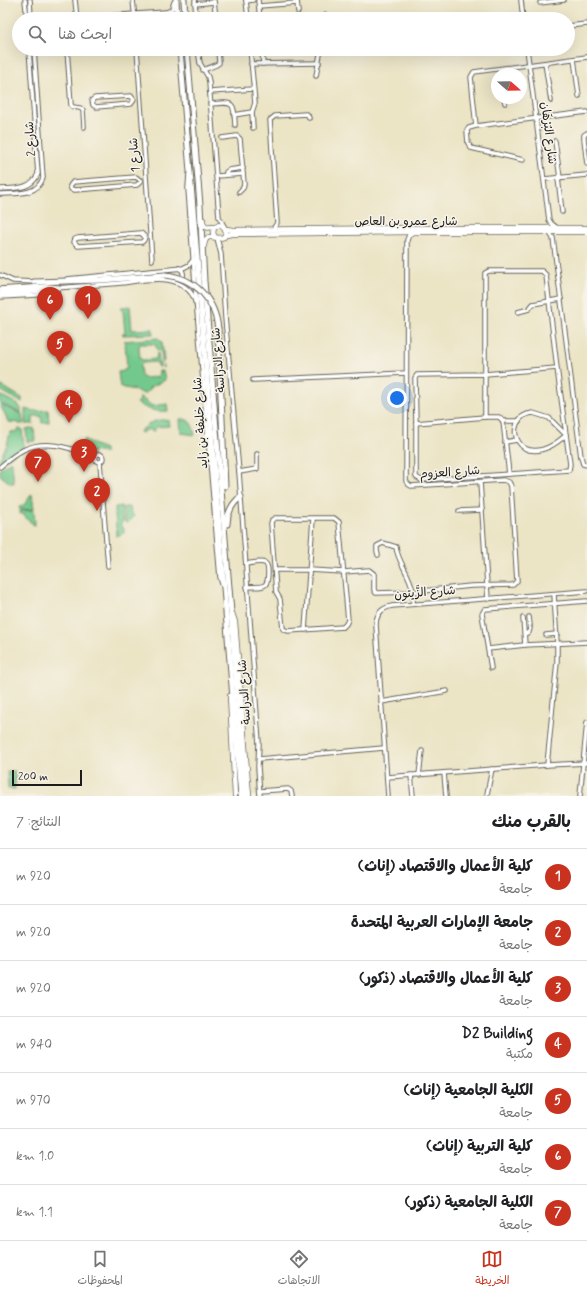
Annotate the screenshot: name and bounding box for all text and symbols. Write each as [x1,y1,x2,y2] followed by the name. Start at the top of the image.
[12,12,575,56] search box
[26,23,48,45] icon: search
[58,25,112,45] text: ابحث هنا
[491,68,527,104] north arrow
[536,101,560,165] street label: شارع البُرْهَان
[22,121,40,157] street label: شارع 2
[126,137,144,173] street label: شارع 1
[354,214,458,230] street label: شارع عمرو بن العاص
[75,286,101,319] pin: 1
[37,287,63,320] pin: 6
[208,327,230,393] street label: شارع الدراسة
[47,331,73,364] pin: 5
[190,377,212,469] street label: شارع خليفة بن زايد
[387,388,407,408] your location
[56,390,82,423] pin: 4
[71,439,97,472] pin: 3
[25,449,51,482] pin: 7
[419,463,481,483] street label: شارع العزوم
[84,478,110,511] pin: 2
[394,581,456,603] street label: شارع الزَّيتون
[235,659,255,725] street label: شارع الدراسة
[12,768,82,787] scale bar
[18,770,48,784] text: 200 m
[492,811,571,833] text: بالقرب منك
[16,814,61,831] text: النتائج: 7
[358,857,533,877] text: كلية الأعمال والاقتصاد (إناث)
[16,868,51,885] text: 920 m
[555,868,561,885] text: 1
[499,881,533,898] text: جامعة
[351,913,533,933] text: جامعة الإمارات العربية المتحدة
[16,924,51,941] text: 920 m
[555,924,561,941] text: 2
[499,937,533,954] text: جامعة
[359,969,533,989] text: كلية الأعمال والاقتصاد (ذكور)
[16,980,51,997] text: 920 m
[555,980,561,997] text: 3
[499,993,533,1010] text: جامعة
[462,1024,533,1044] text: D2 Building
[16,1036,52,1053] text: 940 m
[554,1036,562,1053] text: 4
[506,1046,533,1063] text: مكتبة
[403,1081,533,1101] text: الكلية الجامعية (إناث)
[16,1092,51,1109] text: 970 m
[554,1092,562,1109] text: 5
[499,1105,533,1122] text: جامعة
[426,1137,533,1157] text: كلية التربية (إناث)
[16,1148,54,1165] text: 1.0 km
[555,1148,561,1165] text: 6
[499,1161,533,1178] text: جامعة
[404,1193,533,1213] text: الكلية الجامعية (ذكور)
[16,1204,53,1221] text: 1.1 km
[554,1204,562,1221] text: 7
[499,1217,533,1234] text: جامعة
[78,1248,123,1290] tab: المحفوظات
[278,1248,320,1290] tab: الاتجاهات
[475,1248,510,1290] tab: الخريطة

